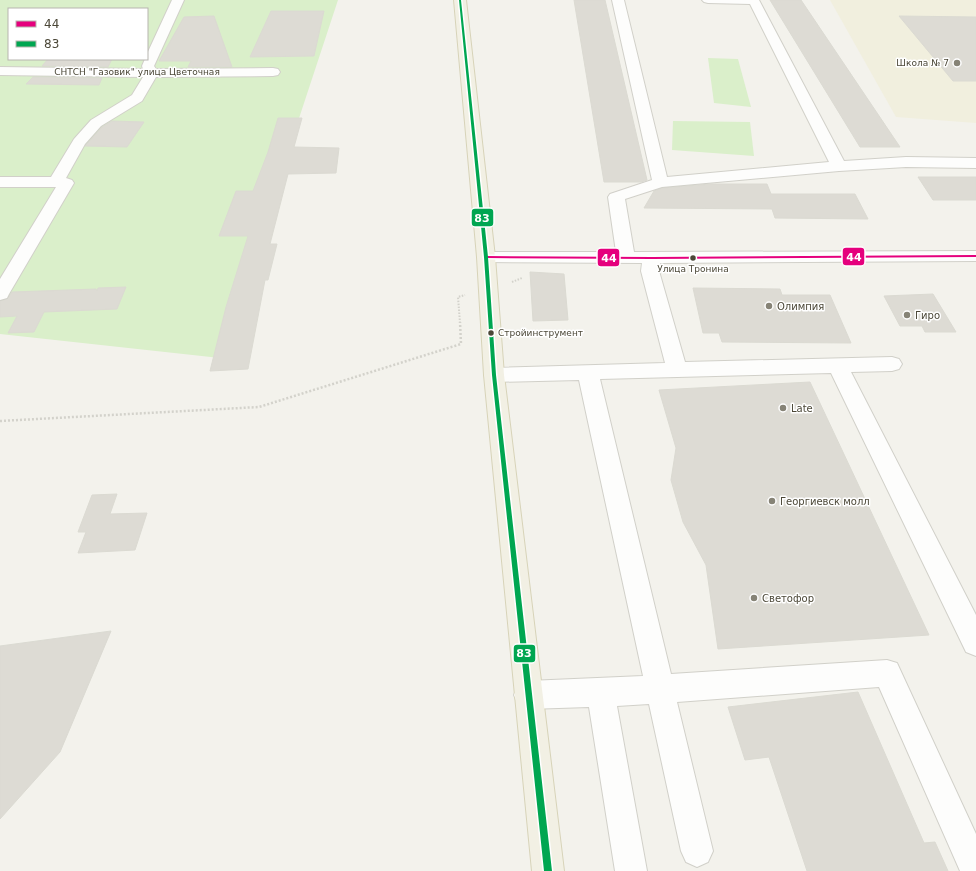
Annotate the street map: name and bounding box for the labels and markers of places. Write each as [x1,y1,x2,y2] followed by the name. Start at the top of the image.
[896,58,949,68] place label: Школа № 7
[952,58,962,68] marker: Школа № 7
[688,253,698,263] marker: Улица Тронина
[657,264,729,274] place label: Улица Тронина
[764,301,774,311] marker: Олимпия
[777,301,824,312] place label: Олимпия
[902,310,912,320] marker: Гиро
[915,310,940,321] place label: Гиро
[486,328,496,338] marker: Стройинструмент
[498,328,583,338] place label: Стройинструмент
[778,403,788,413] marker: Late
[791,403,813,414] place label: Late
[767,496,777,506] marker: Георгиевск молл
[780,496,870,507] place label: Георгиевск молл
[749,593,759,603] marker: Светофор
[762,593,814,604] place label: Светофор

